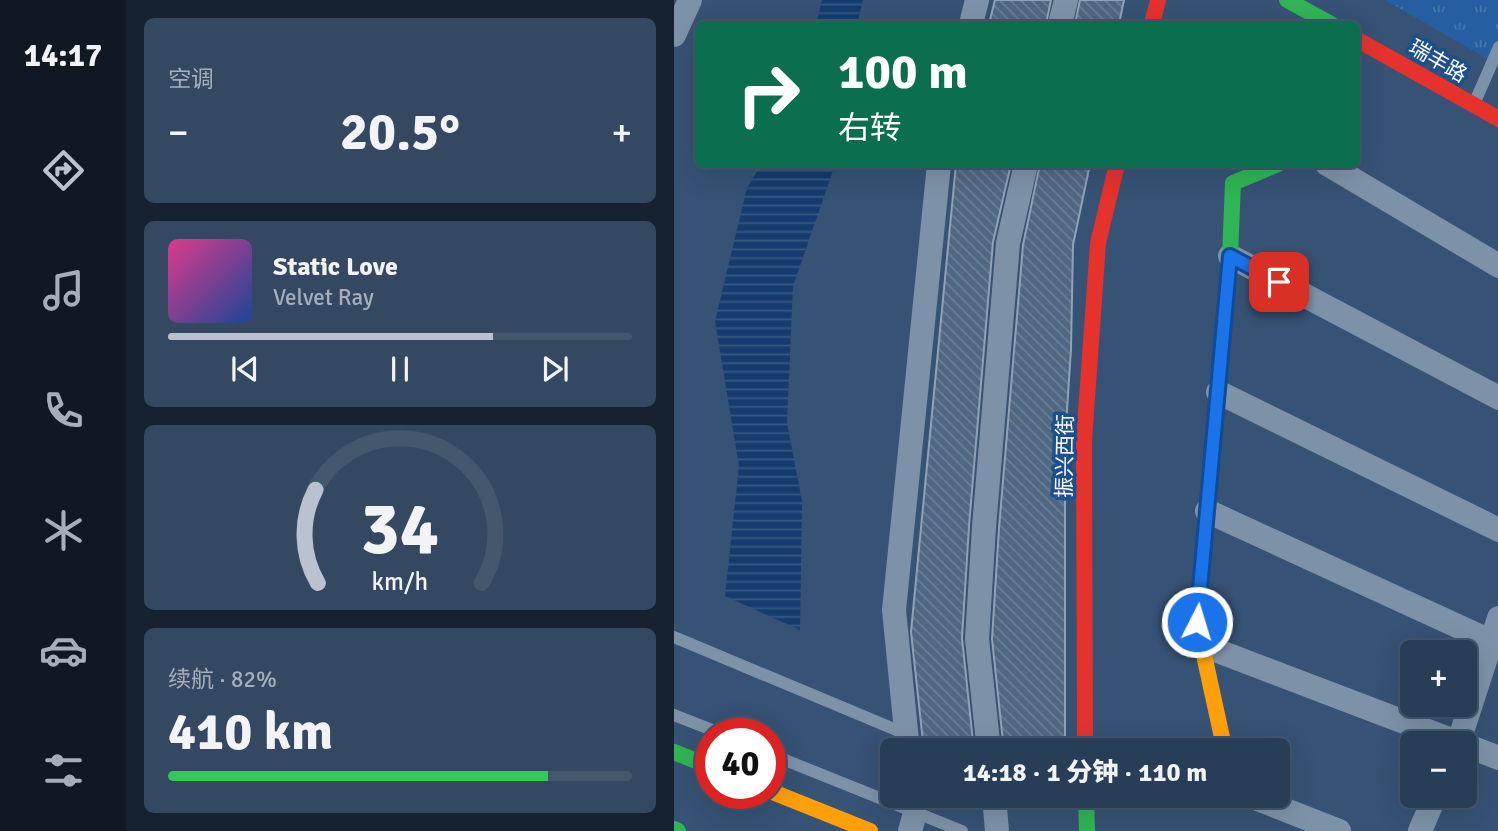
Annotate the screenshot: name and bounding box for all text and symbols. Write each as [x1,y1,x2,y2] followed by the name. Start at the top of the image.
[1404,34,1472,88] street label: 瑞丰路
[24,36,102,75] text: 14:17
[838,42,968,102] text: 100 m
[723,49,814,140] icon: right
[168,65,214,94] text: 空调
[340,100,460,164] text: 20.5°
[168,109,189,156] text: −
[611,109,632,156] text: +
[838,109,902,148] text: 右转
[39,146,88,195] icon: directions
[273,251,398,283] text: Static Love
[1249,252,1309,312] pin
[1260,263,1298,301] icon: arrive
[39,266,88,315] icon: music
[273,283,374,312] text: Velvet Ray
[226,350,264,388] icon: previous
[381,350,419,388] icon: pause
[536,350,574,388] icon: next
[39,386,88,435] icon: phone
[1051,414,1079,498] street label: 振兴西街
[361,486,439,575] text: 34
[39,506,88,555] icon: climate
[372,566,428,597] text: km/h
[1160,585,1234,659] position arrow
[39,626,88,675] icon: car
[1400,640,1477,808] map controls
[1400,640,1477,717] button: +
[168,665,277,694] text: 续航 · 82%
[168,700,333,764] text: 410 km
[695,718,786,809] speed limit sign: 40
[1400,731,1477,808] button: −
[39,746,88,795] icon: filters
[963,757,1207,789] text: 14:18 · 1 分钟 · 110 m

